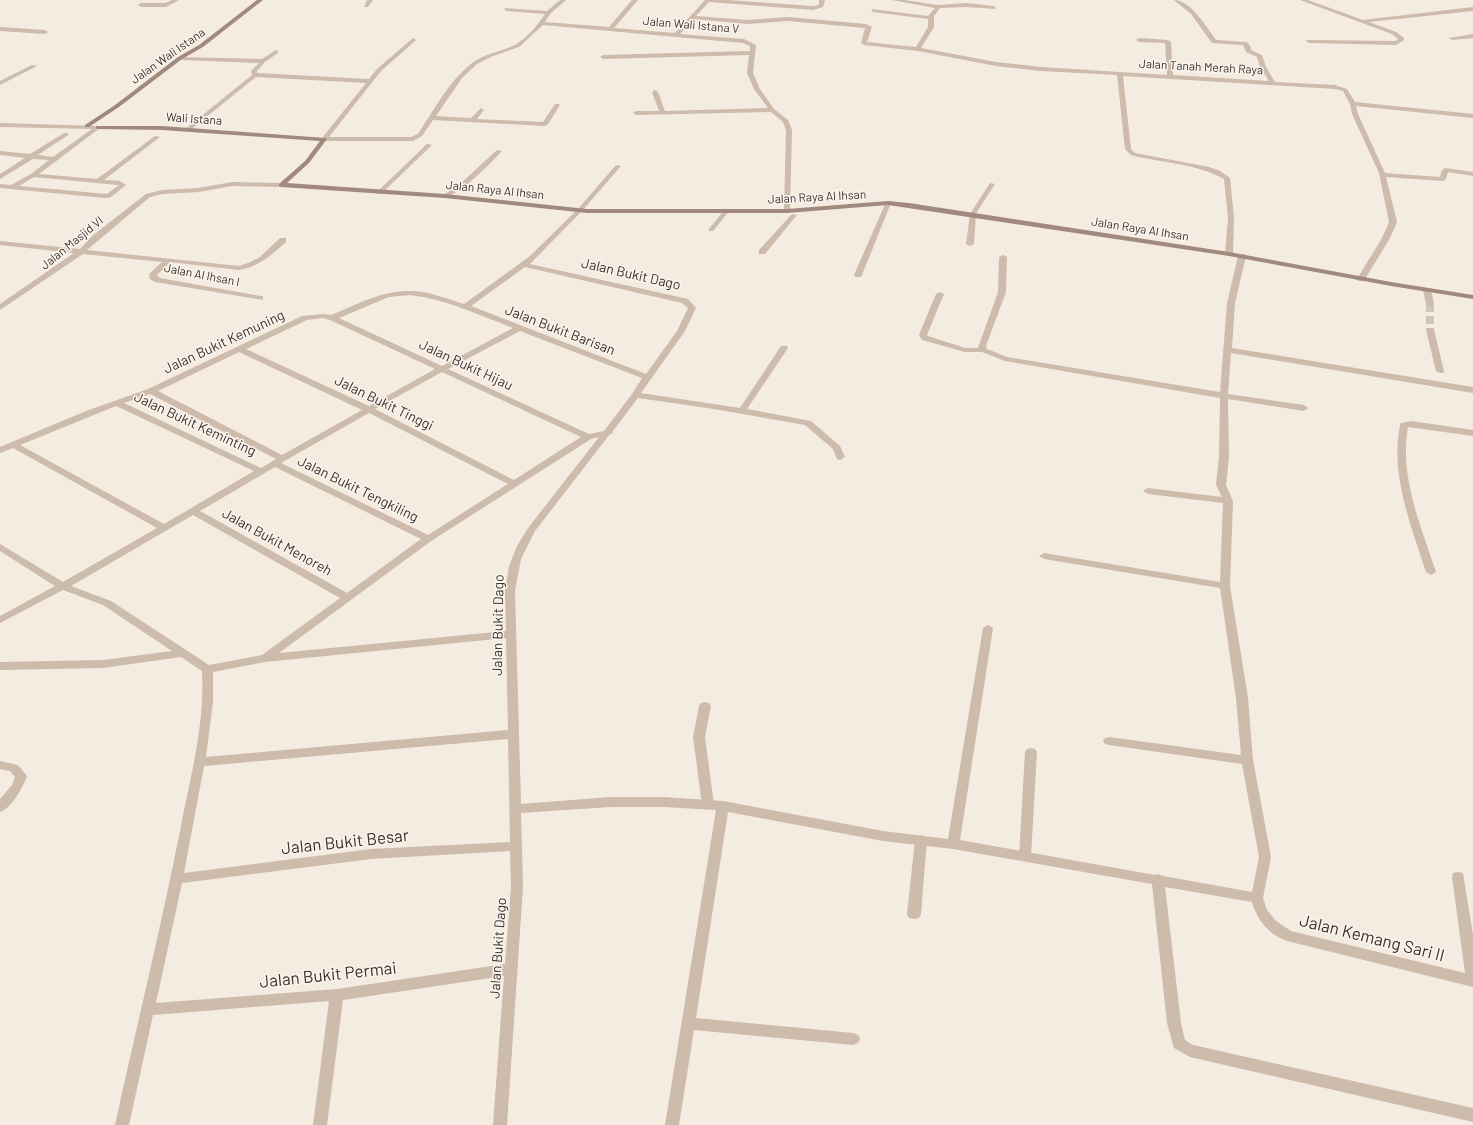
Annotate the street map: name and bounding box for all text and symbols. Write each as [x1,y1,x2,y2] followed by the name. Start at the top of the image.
[642,14,740,36] street label: Jalan Wali Istana V
[128,25,208,87] street label: Jalan Wali Istana
[1139,57,1263,77] street label: Jalan Tanah Merah Raya
[165,110,223,128] street label: Wali Istana
[445,178,545,202] street label: Jalan Raya Al Ihsan
[767,187,867,207] street label: Jalan Raya Al Ihsan
[38,213,106,273] street label: Jalan Masjid VI
[1090,214,1190,244] street label: Jalan Raya Al Ihsan
[580,254,682,294] street label: Jalan Bukit Dago
[163,261,241,289] street label: Jalan Al Ihsan I
[503,301,617,359] street label: Jalan Bukit Barisan
[161,307,287,377] street label: Jalan Bukit Kemuning
[417,336,515,394] street label: Jalan Bukit Hijau
[332,372,436,434] street label: Jalan Bukit Tinggi
[131,388,259,460] street label: Jalan Bukit Keminting
[295,452,421,526] street label: Jalan Bukit Tengkiling
[219,505,335,579] street label: Jalan Bukit Menoreh
[489,574,507,676] street label: Jalan Bukit Dago
[280,825,410,859] street label: Jalan Bukit Besar
[486,897,510,999] street label: Jalan Bukit Dago
[1297,910,1447,966] street label: Jalan Kemang Sari II
[258,958,398,992] street label: Jalan Bukit Permai

